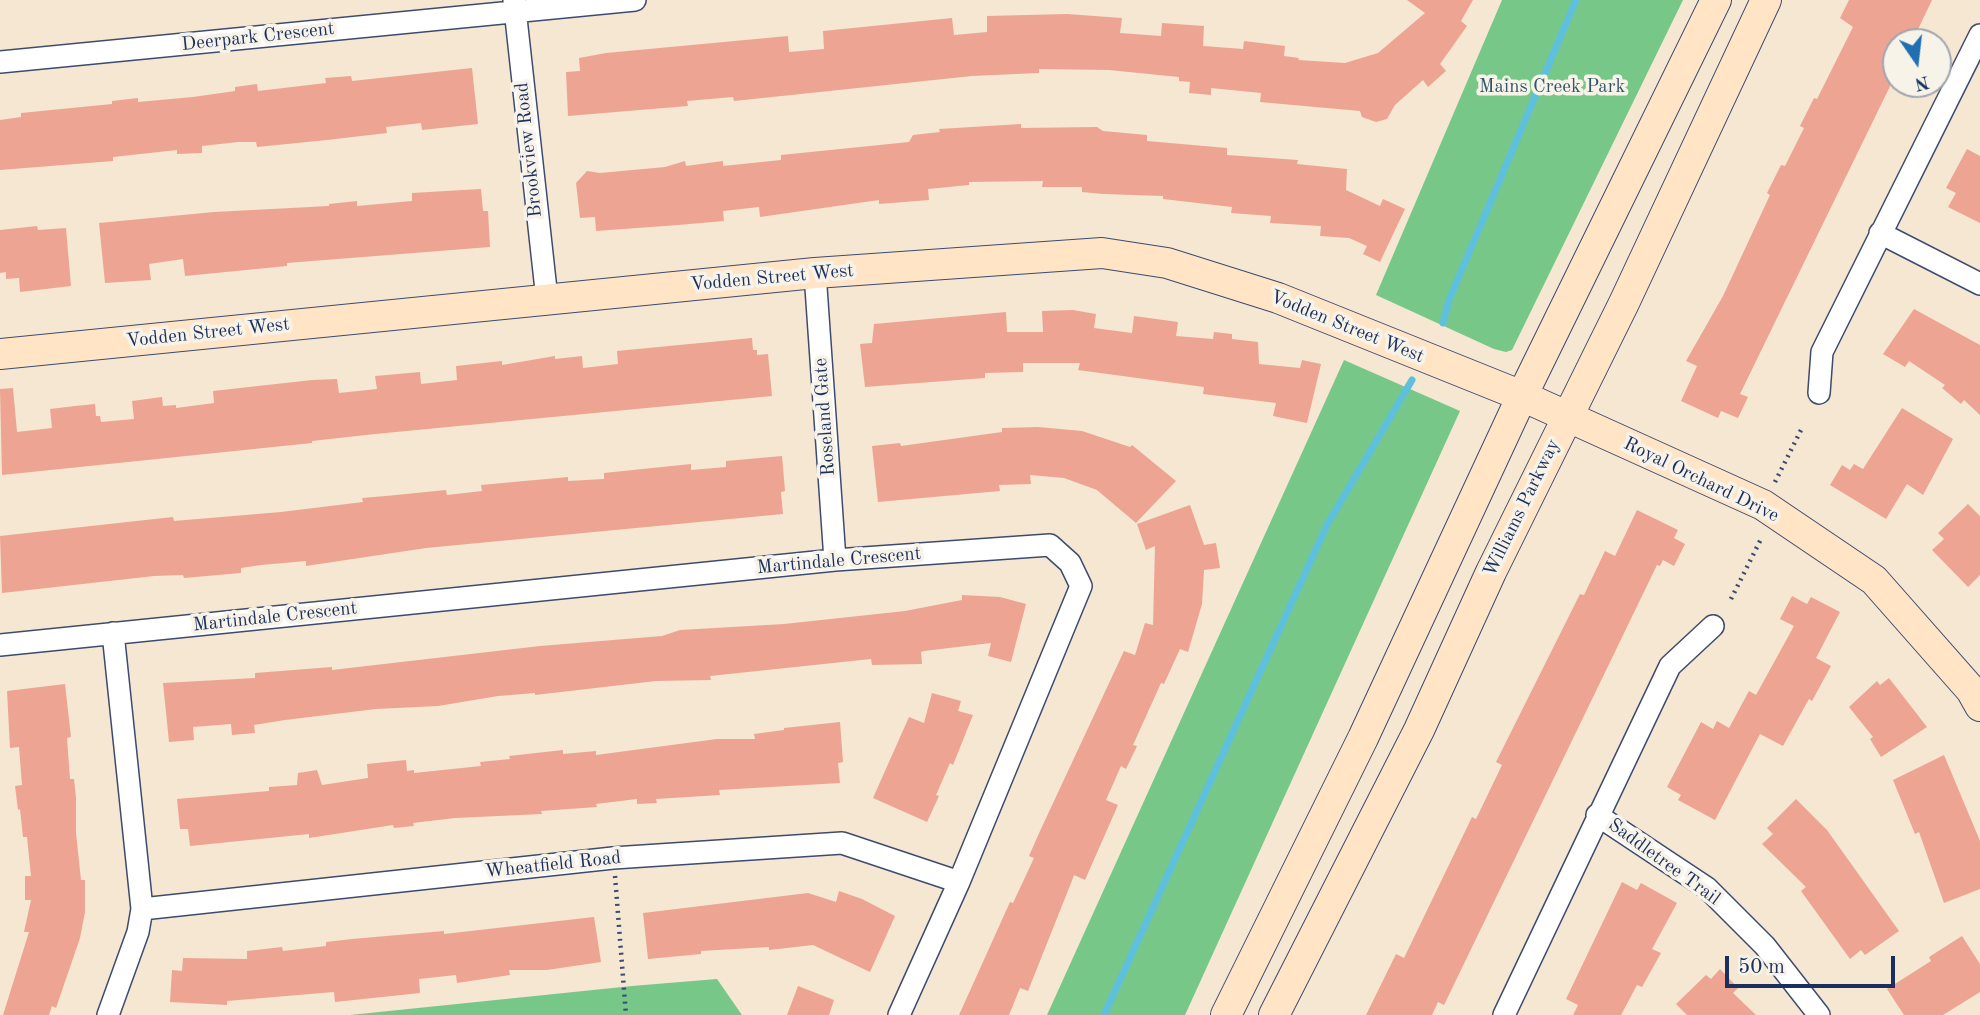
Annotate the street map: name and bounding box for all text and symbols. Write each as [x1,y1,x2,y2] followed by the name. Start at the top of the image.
[180,18,336,56] street label: Deerpark Crescent
[1882,28,1952,98] north arrow
[1912,71,1931,93] text: N
[1479,76,1625,98] park label: Mains Creek Park
[511,81,547,219] street label: Brookview Road
[689,259,855,297] street label: Vodden Street West
[1267,286,1427,368] street label: Vodden Street West
[125,313,291,353] street label: Vodden Street West
[809,357,841,477] street label: Roseland Gate
[1620,432,1782,528] street label: Royal Orchard Drive
[1479,435,1565,581] street label: Williams Parkway
[756,542,922,580] street label: Martindale Crescent
[192,597,358,637] street label: Martindale Crescent
[1603,814,1725,910] street label: Saddletree Trail
[484,847,622,883] street label: Wheatfield Road
[1728,942,1898,986] scale bar
[1738,957,1785,978] text: 50 m

